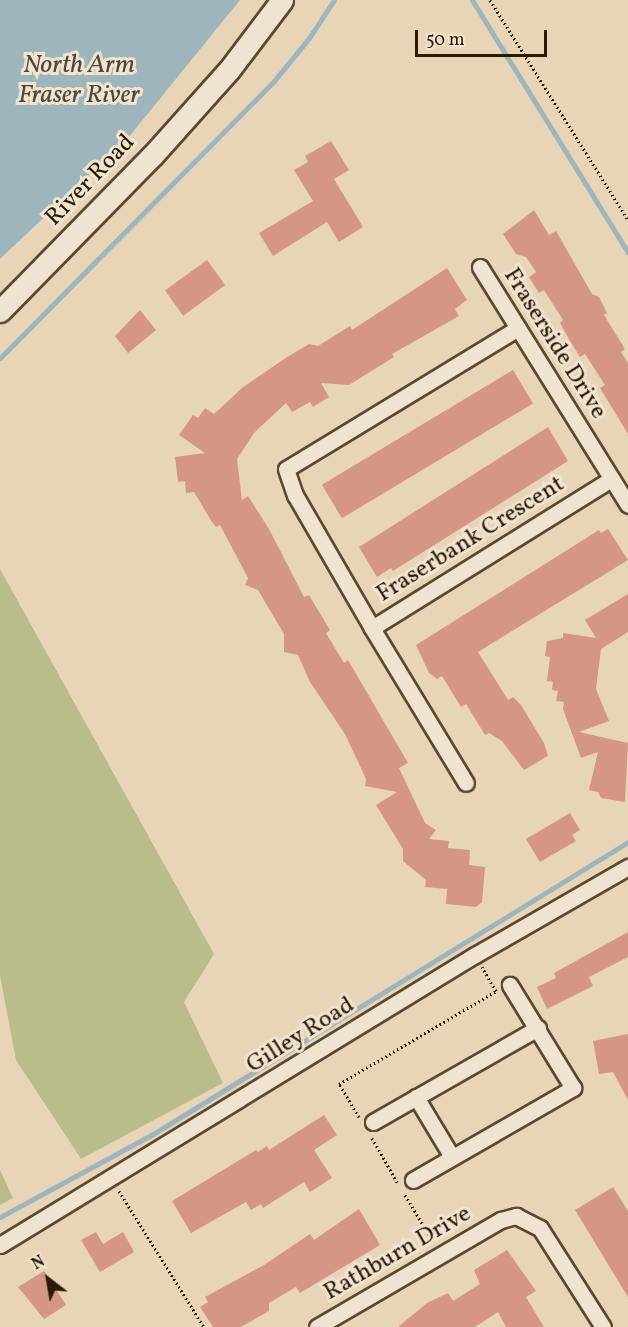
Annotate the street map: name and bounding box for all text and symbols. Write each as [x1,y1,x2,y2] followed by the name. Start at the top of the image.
[418,18,550,56] scale bar
[426,28,465,53] text: 50 m
[18,50,140,112] water label: North Arm Fraser River
[40,129,142,233] street label: River Road
[496,263,612,425] street label: Fraserside Drive
[372,471,570,609] street label: Fraserbank Crescent
[242,991,360,1081] street label: Gilley Road
[319,1200,477,1308] street label: Rathburn Drive
[18,1249,78,1309] north arrow
[28,1251,49,1276] text: N

